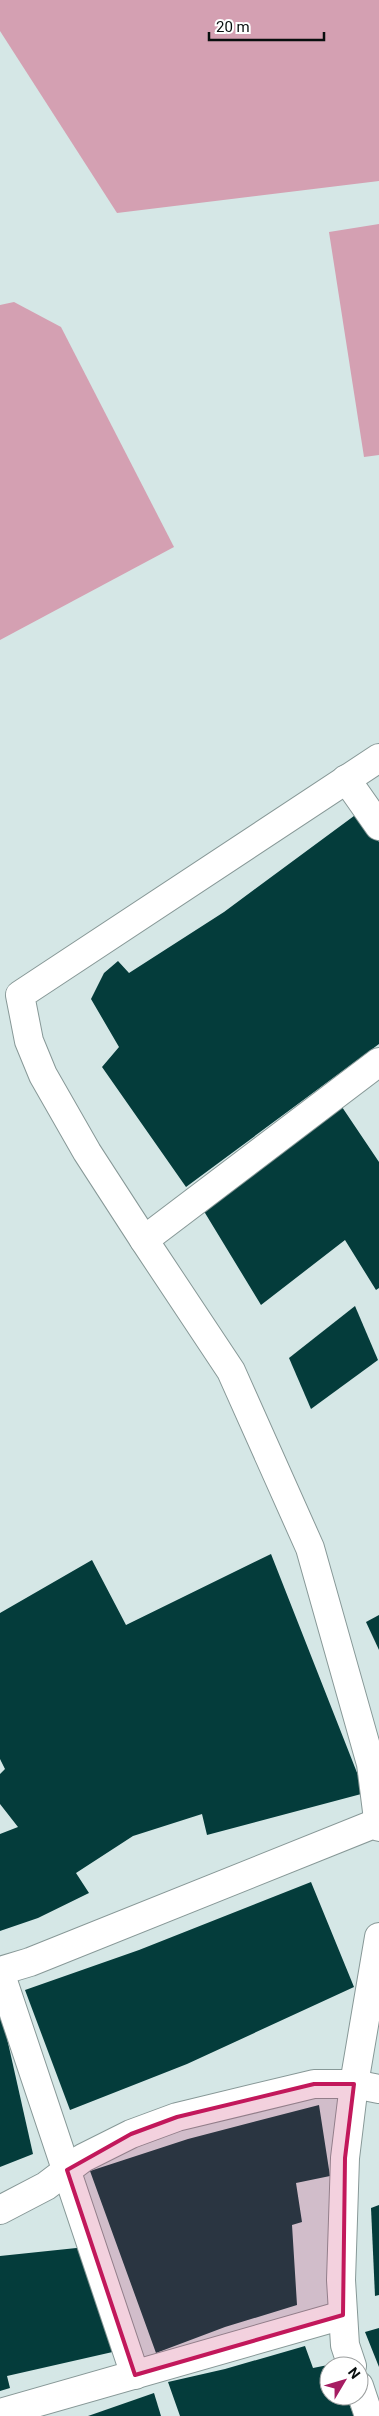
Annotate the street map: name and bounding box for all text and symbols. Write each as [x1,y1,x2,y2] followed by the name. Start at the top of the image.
[209,10,324,42] scale bar
[216,18,250,36] text: 20 m
[319,2356,369,2406] north arrow
[345,2364,364,2382] text: N

